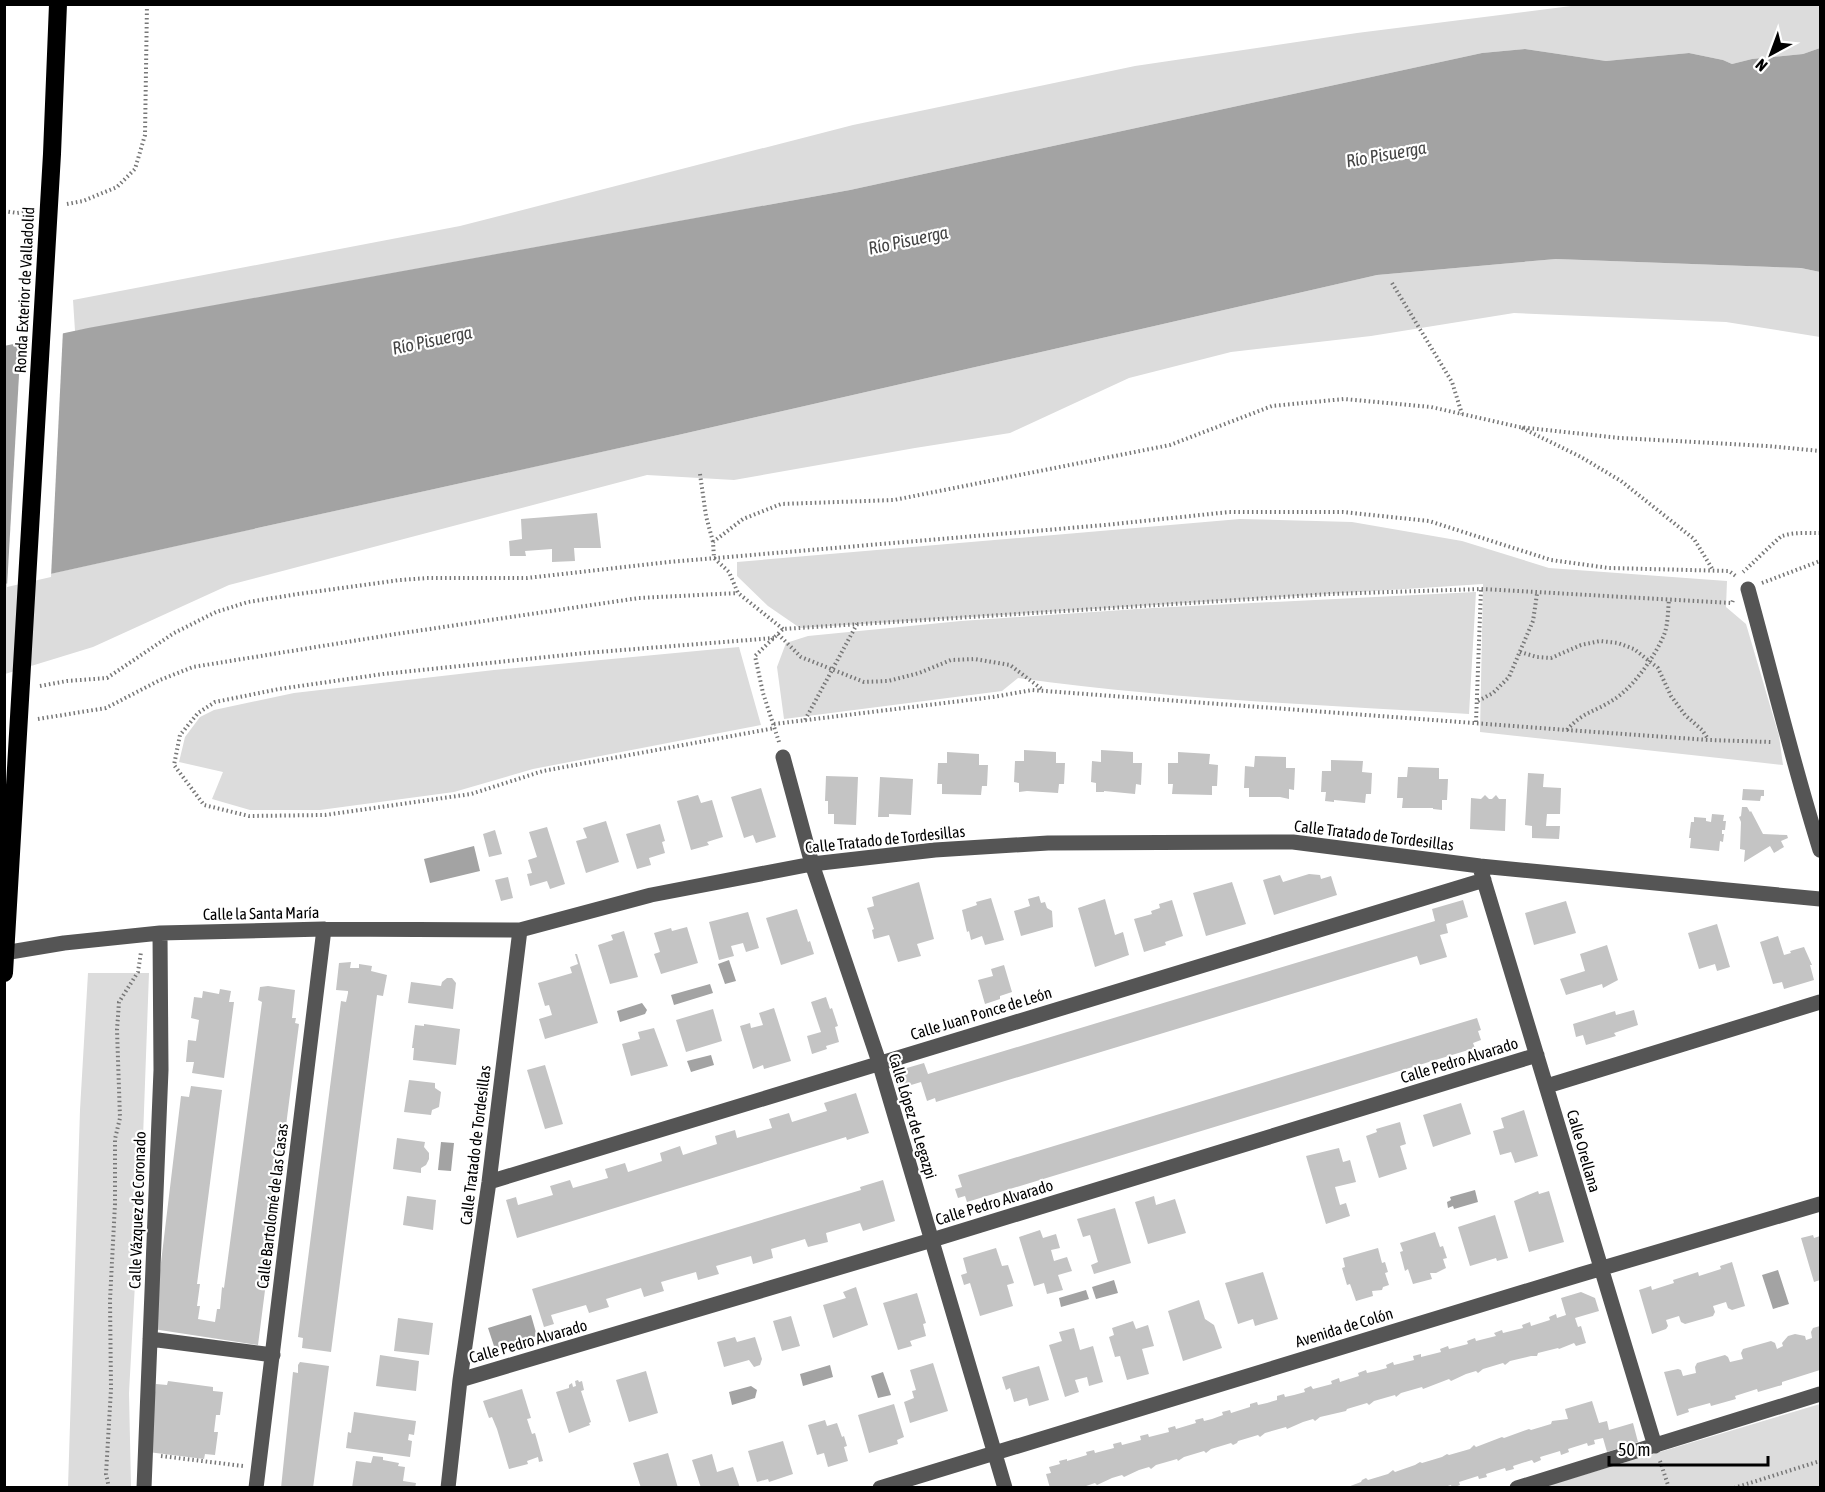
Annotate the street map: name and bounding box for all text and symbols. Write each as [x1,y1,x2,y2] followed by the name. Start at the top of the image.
[1741,24,1801,84] north arrow
[1752,55,1771,75] text: N
[1344,137,1428,171] water label: Río Pisuerga
[11,206,37,374] street label: Ronda Exterior de Valladolid
[866,221,950,259] water label: Río Pisuerga
[390,321,474,359] water label: Río Pisuerga
[1293,816,1455,854] street label: Calle Tratado de Tordesillas
[804,822,966,856] street label: Calle Tratado de Tordesillas
[203,903,319,923] street label: Calle la Santa María
[908,983,1054,1043] street label: Calle Juan Ponce de León
[1398,1034,1520,1086] street label: Calle Pedro Alvarado
[884,1051,941,1181] street label: Calle López de Legazpi
[456,1064,494,1226] street label: Calle Tratado de Tordesillas
[1564,1108,1604,1194] street label: Calle Orellana
[253,1122,291,1290] street label: Calle Bartolomé de las Casas
[125,1131,150,1289] street label: Calle Vázquez de Coronado
[933,1176,1055,1228] street label: Calle Pedro Alvarado
[1293,1304,1395,1350] street label: Avenida de Colón
[467,1316,589,1366] street label: Calle Pedro Alvarado
[1609,1429,1768,1467] scale bar
[1618,1439,1650,1460] text: 50 m

